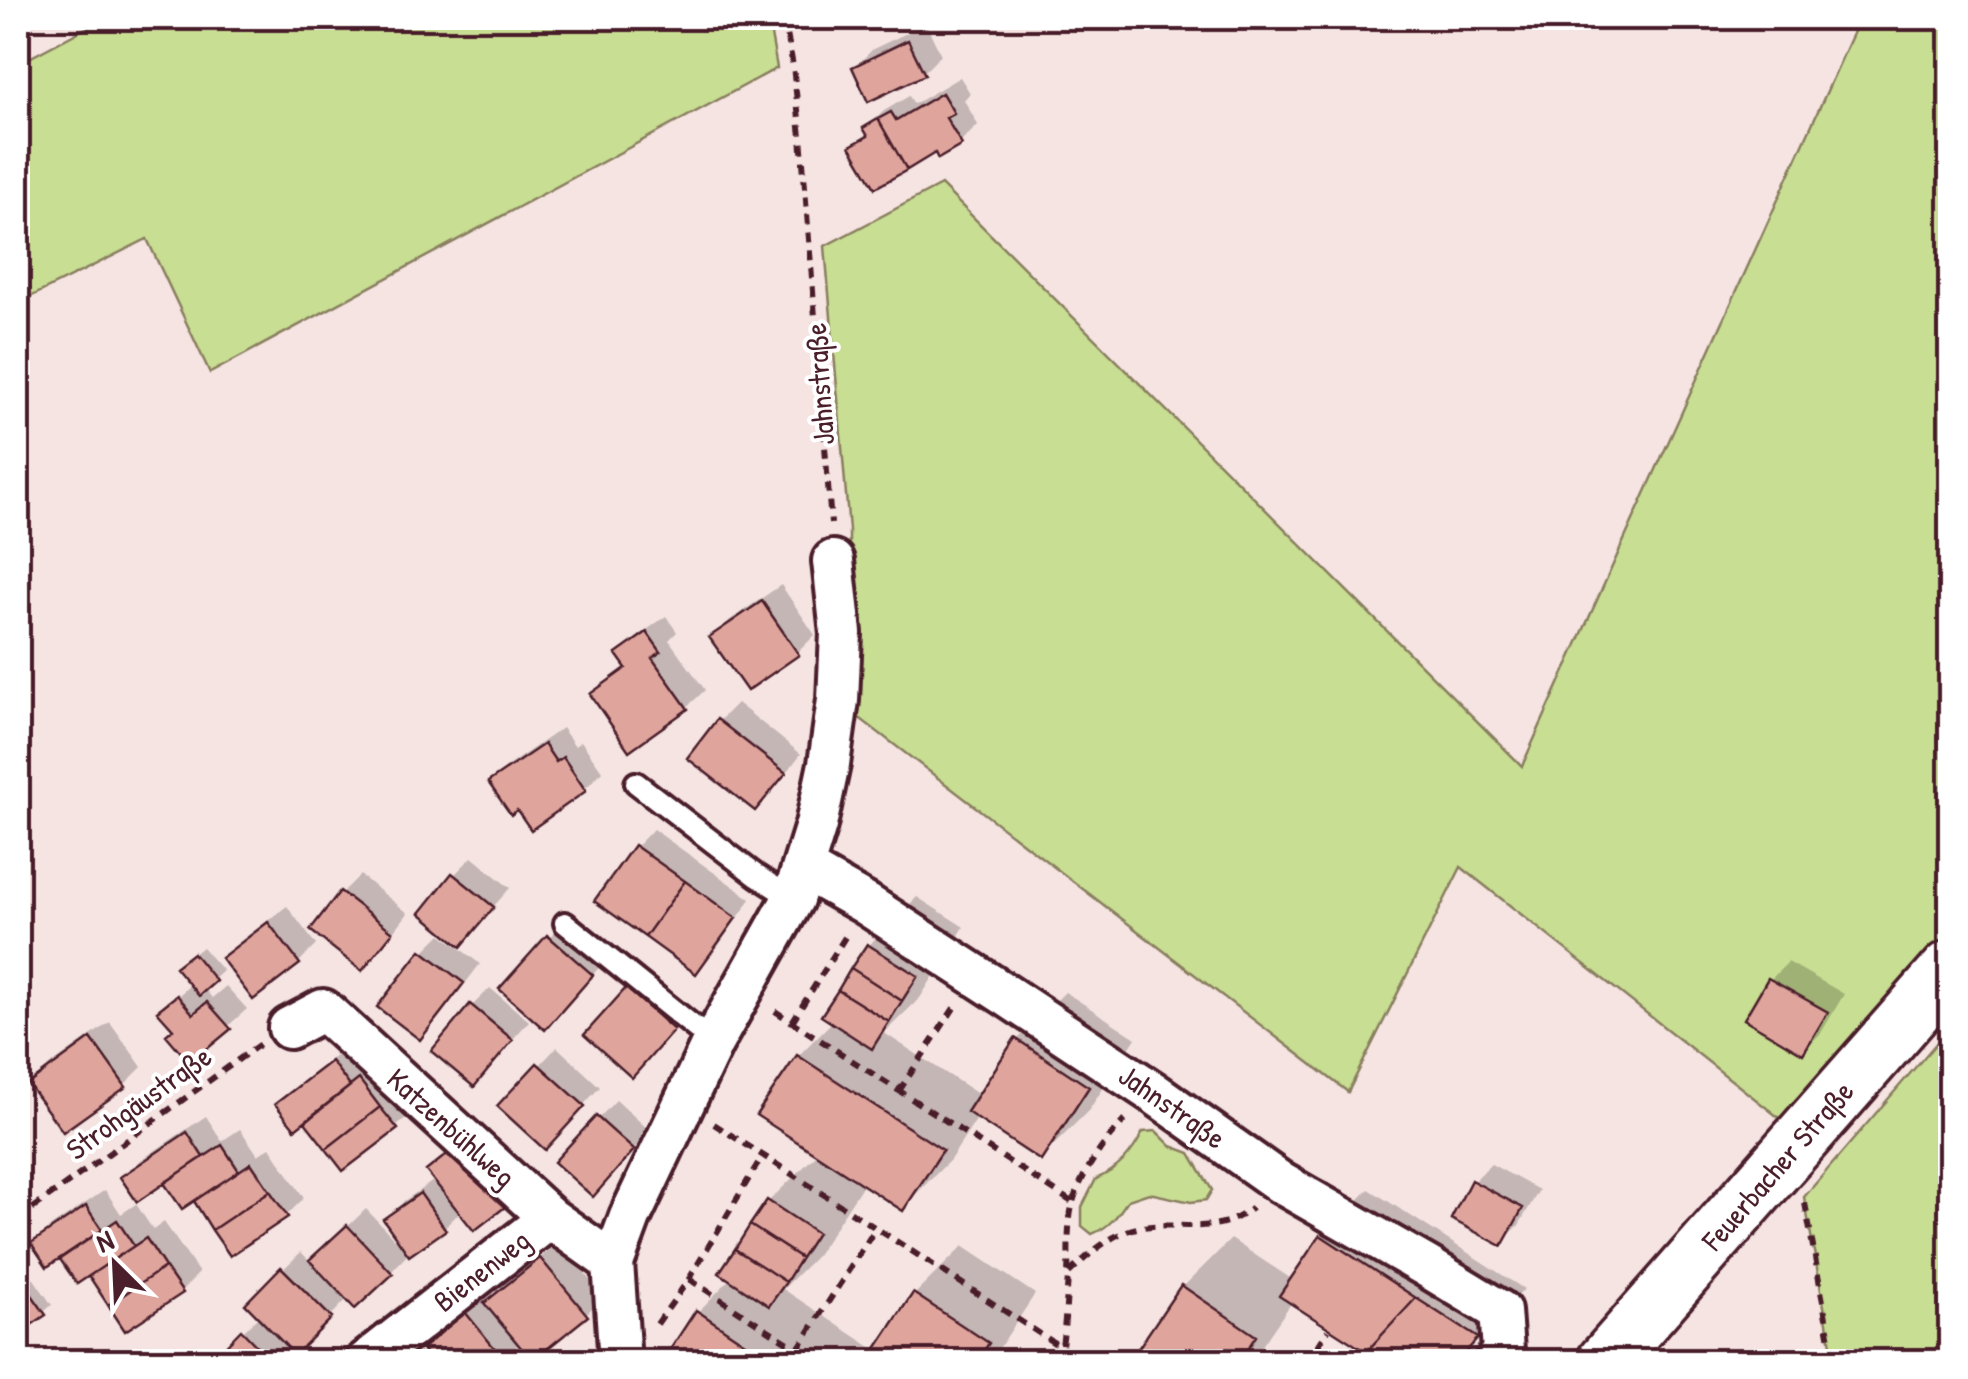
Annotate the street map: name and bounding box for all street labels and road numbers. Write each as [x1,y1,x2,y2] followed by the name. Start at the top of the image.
[795,322,843,446] street label: Jahnstraße
[58,1036,219,1168] street label: Strohgäustraße
[1111,1055,1234,1158] street label: Jahnstraße
[379,1059,525,1196] street label: Katzenbühlweg
[1692,1072,1862,1259] street label: Feuerbacher Straße
[425,1220,538,1320] street label: Bienenweg

